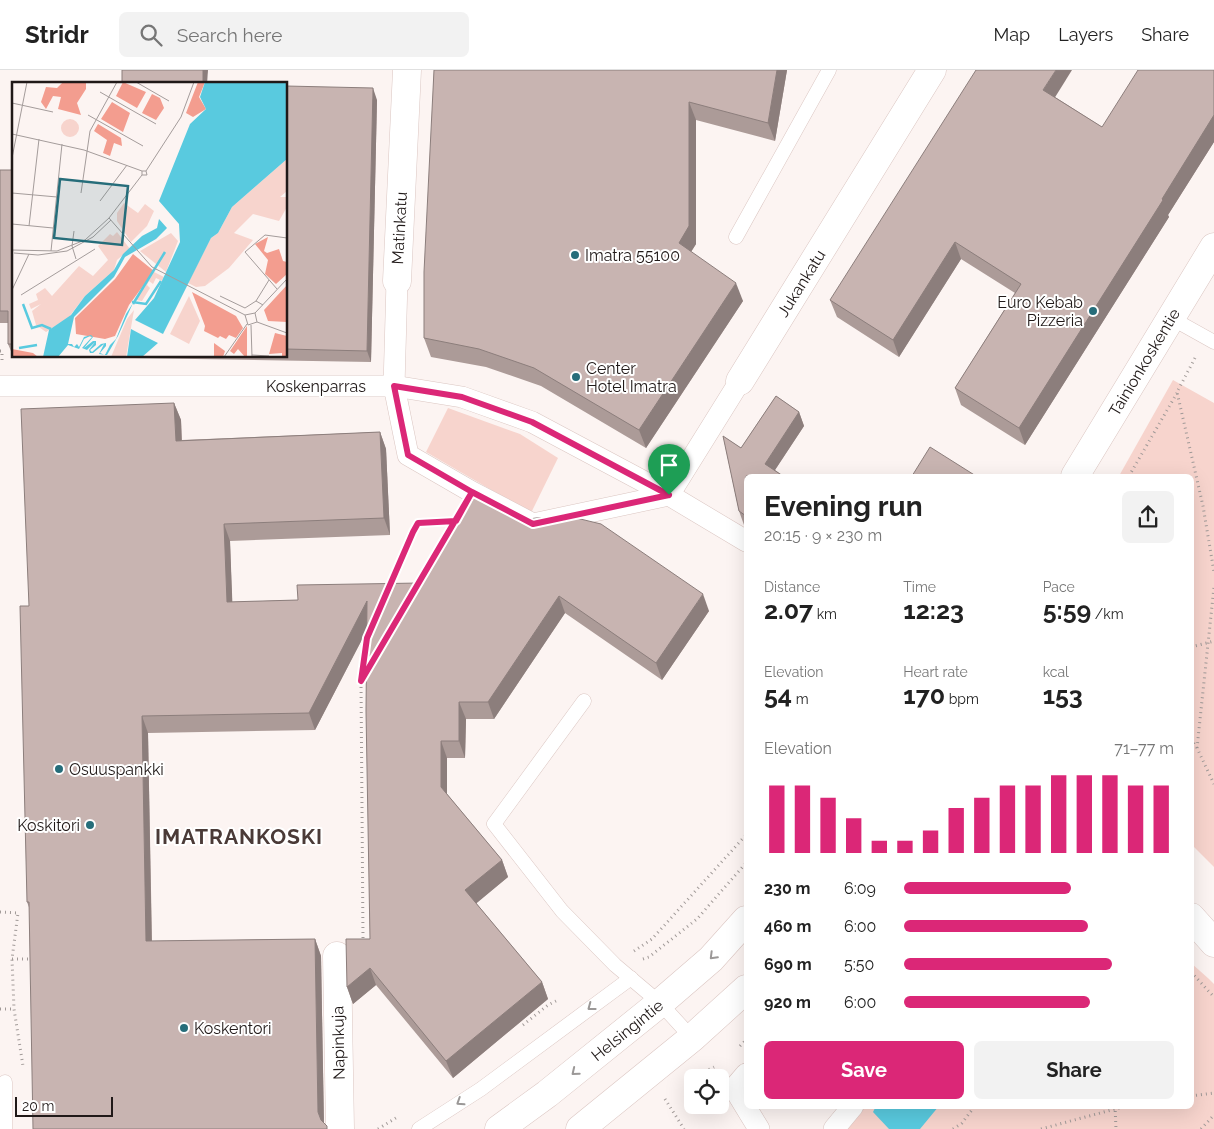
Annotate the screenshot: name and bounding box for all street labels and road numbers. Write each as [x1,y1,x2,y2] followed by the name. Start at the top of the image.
[388,191,411,265] street label: Matinkatu
[773,246,830,320] street label: Jukankatu
[1105,305,1184,420] street label: Tainionkoskentie
[266,377,366,396] street label: Koskenparras
[588,996,667,1065] street label: Helsingintie
[328,1006,349,1080] street label: Napinkuja

